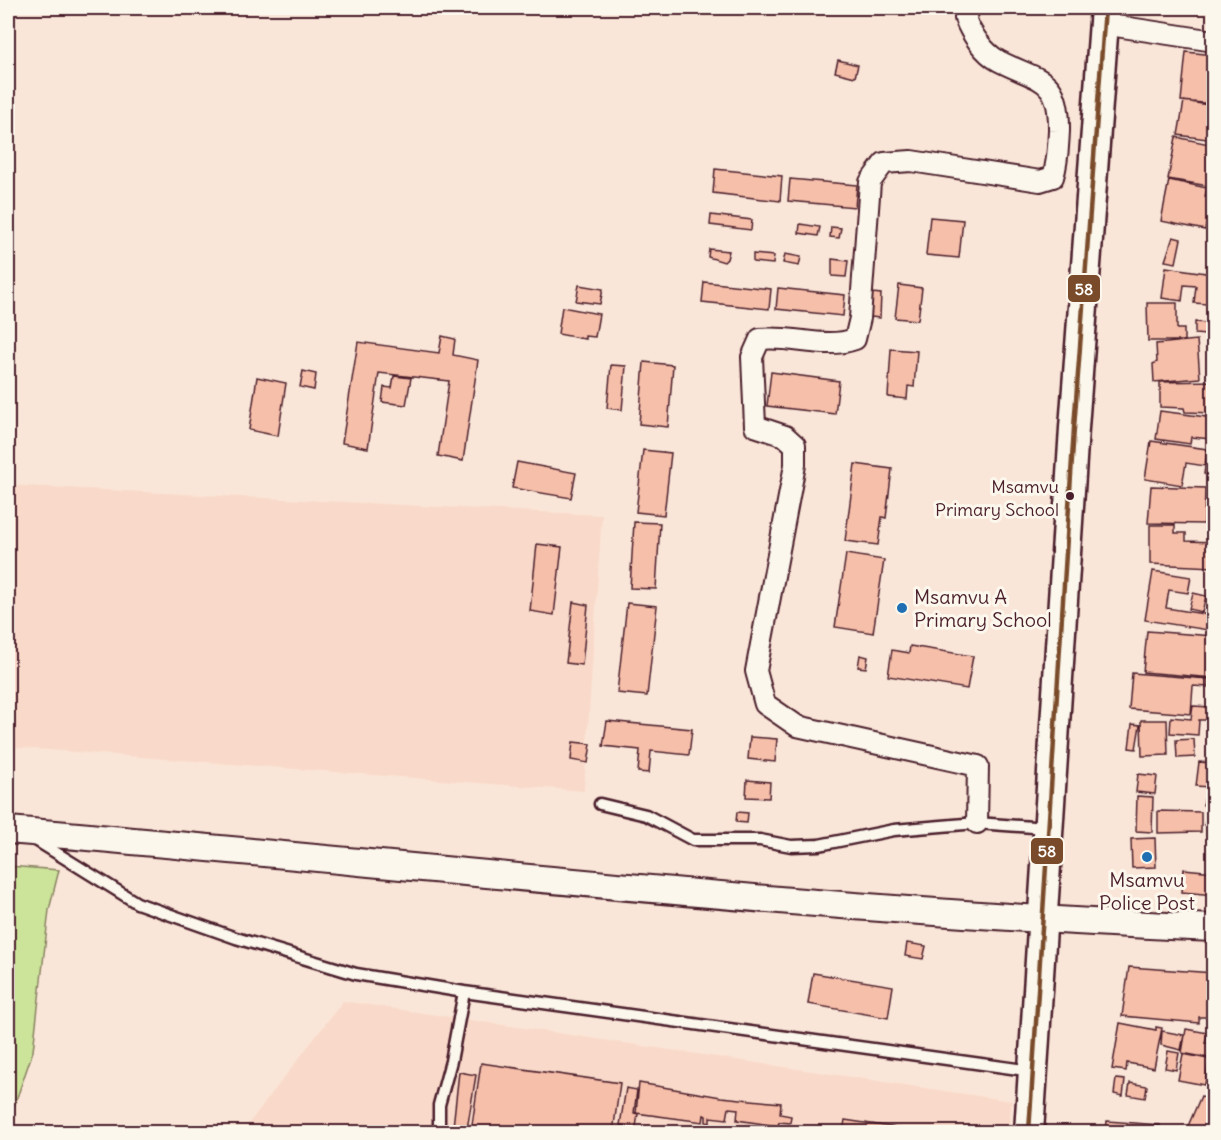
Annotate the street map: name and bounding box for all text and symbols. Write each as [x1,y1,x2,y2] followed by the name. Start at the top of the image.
[1067,274,1101,303] line badge: 58
[1075,279,1093,299] text: 58
[935,475,1059,521] place label: Msamvu Primary School
[1064,490,1076,502] marker: Msamvu Primary School
[914,584,1052,632] place label: Msamvu A Primary School
[895,601,909,615] marker: Msamvu A Primary School
[1030,837,1064,865] line badge: 58
[1038,841,1056,861] text: 58
[1140,850,1154,864] marker: Msamvu Police Post
[1099,867,1195,915] place label: Msamvu Police Post

